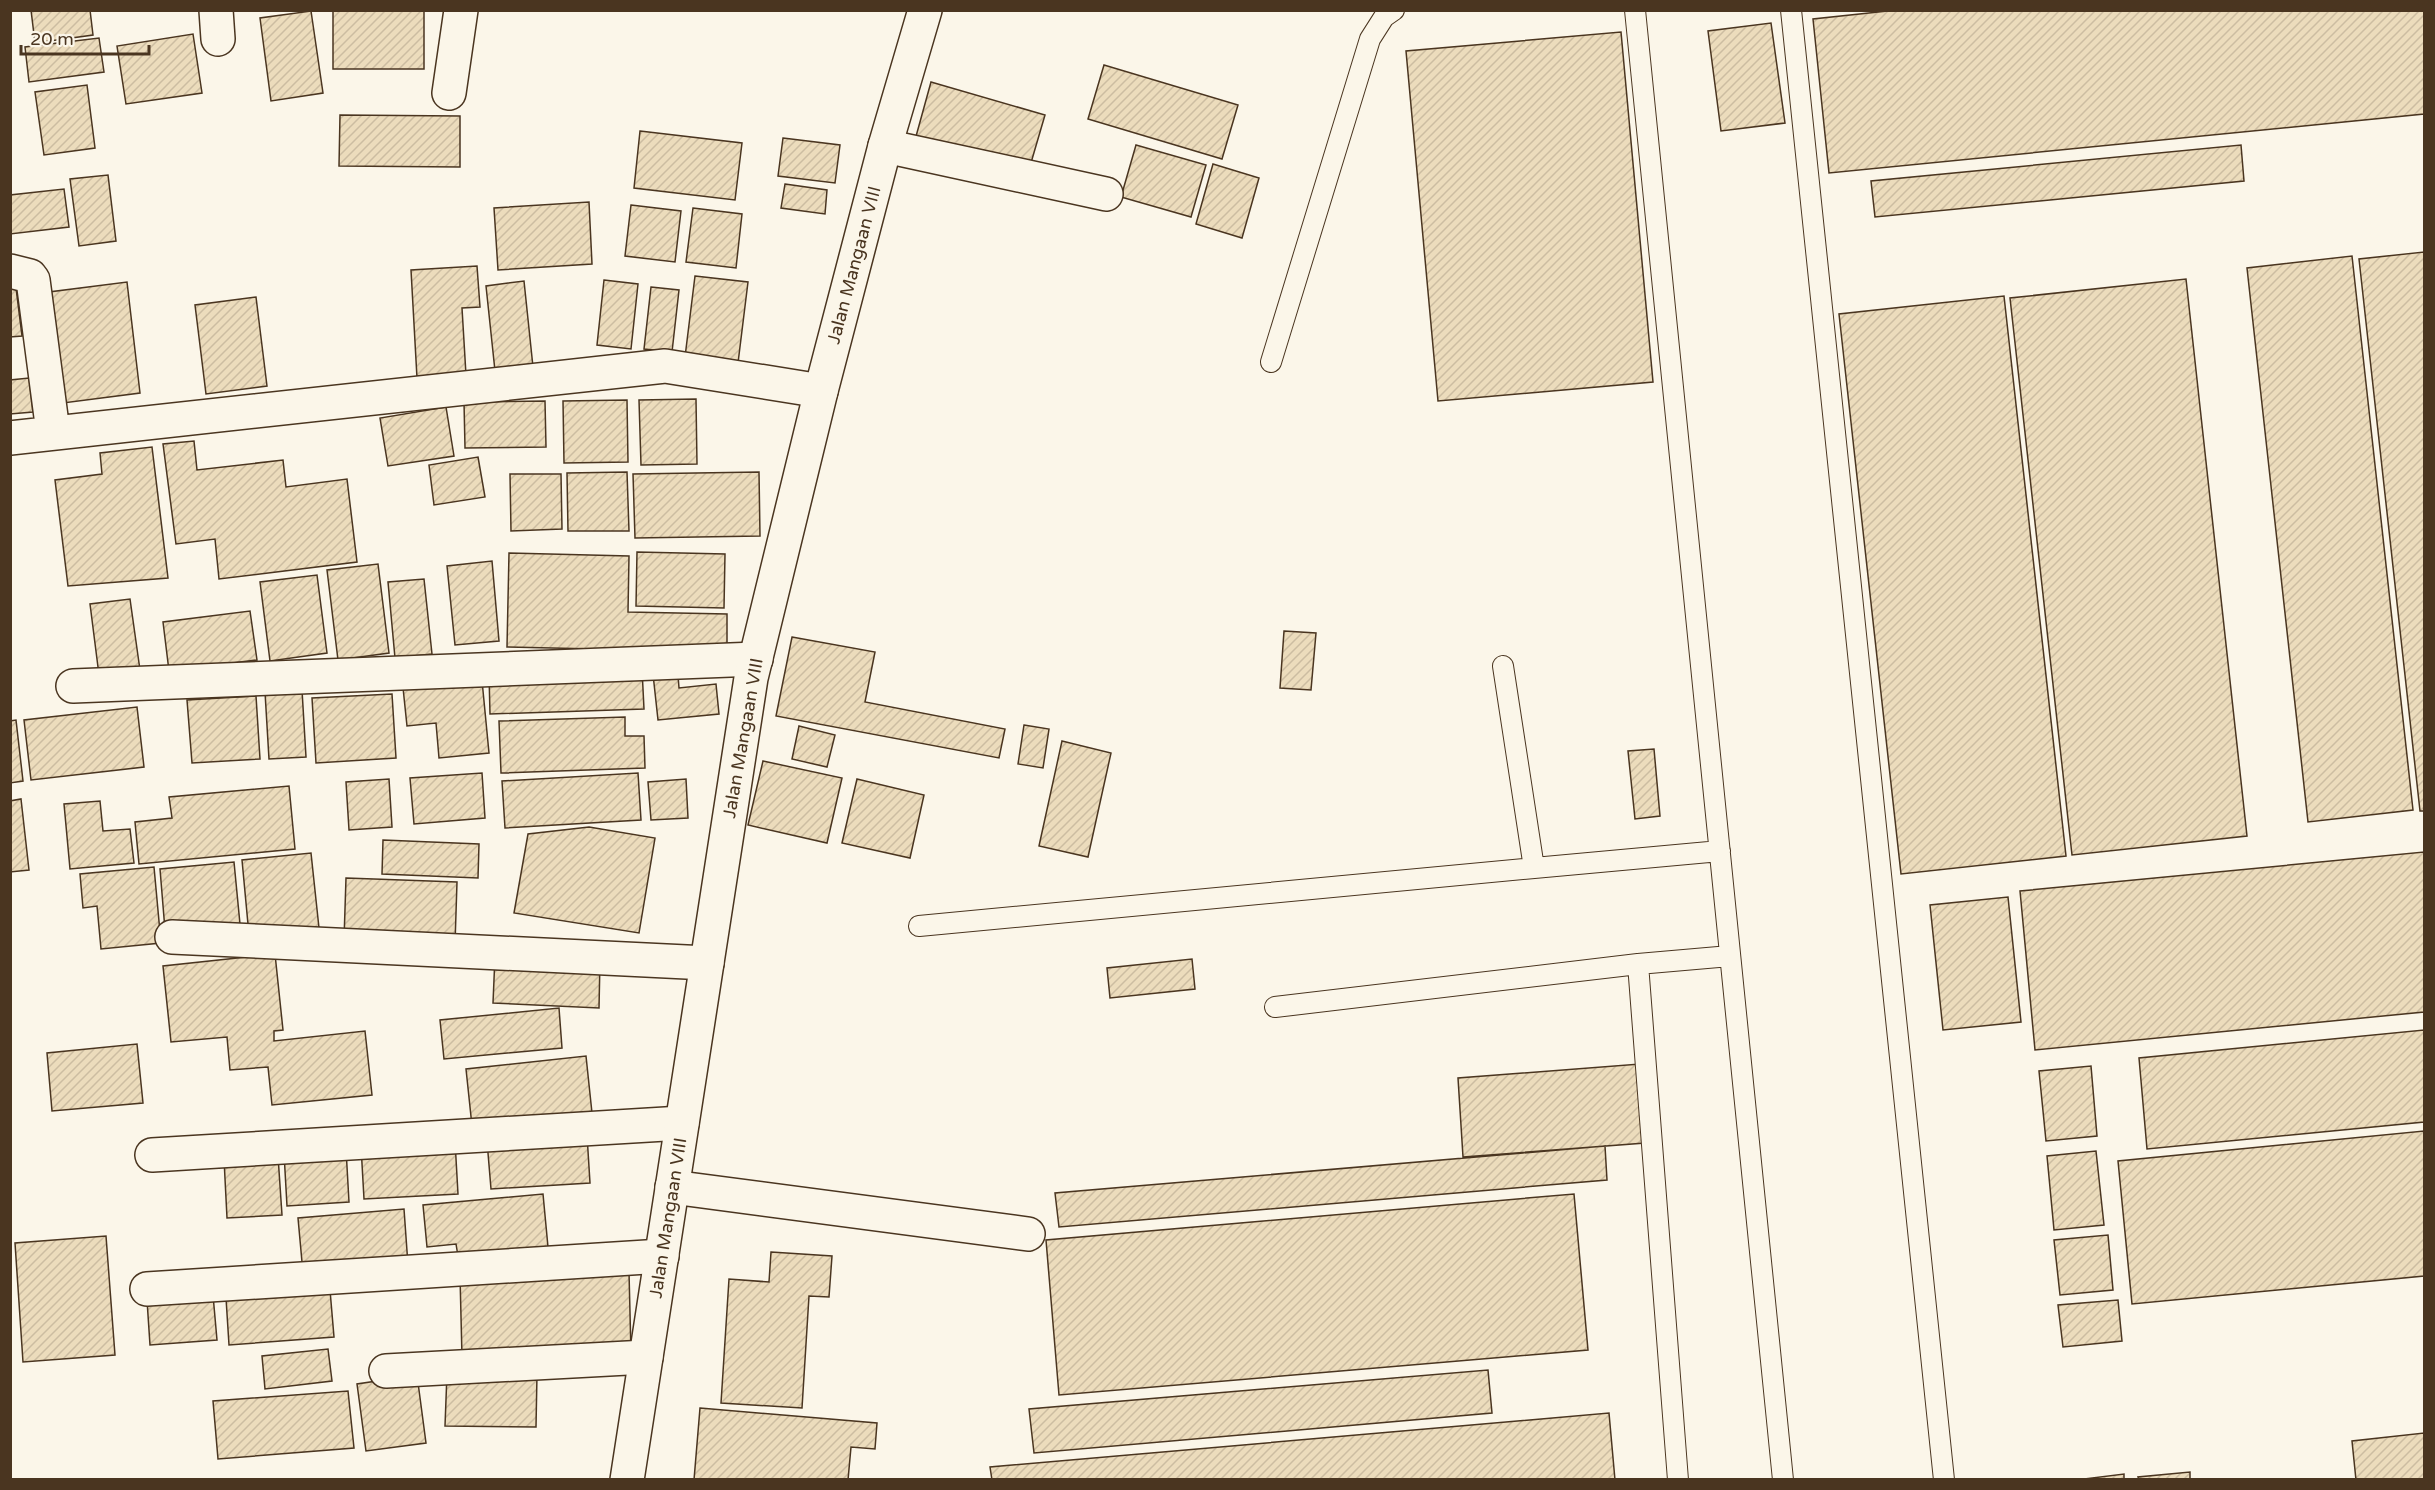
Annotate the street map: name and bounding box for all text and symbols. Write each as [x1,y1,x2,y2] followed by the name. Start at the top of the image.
[21,18,148,56] scale bar
[30,28,74,50] text: 20 m
[822,184,886,346] street label: Jalan Mangaan VIII
[718,656,768,820] street label: Jalan Mangaan VIII
[644,1136,692,1300] street label: Jalan Mangaan VIII

